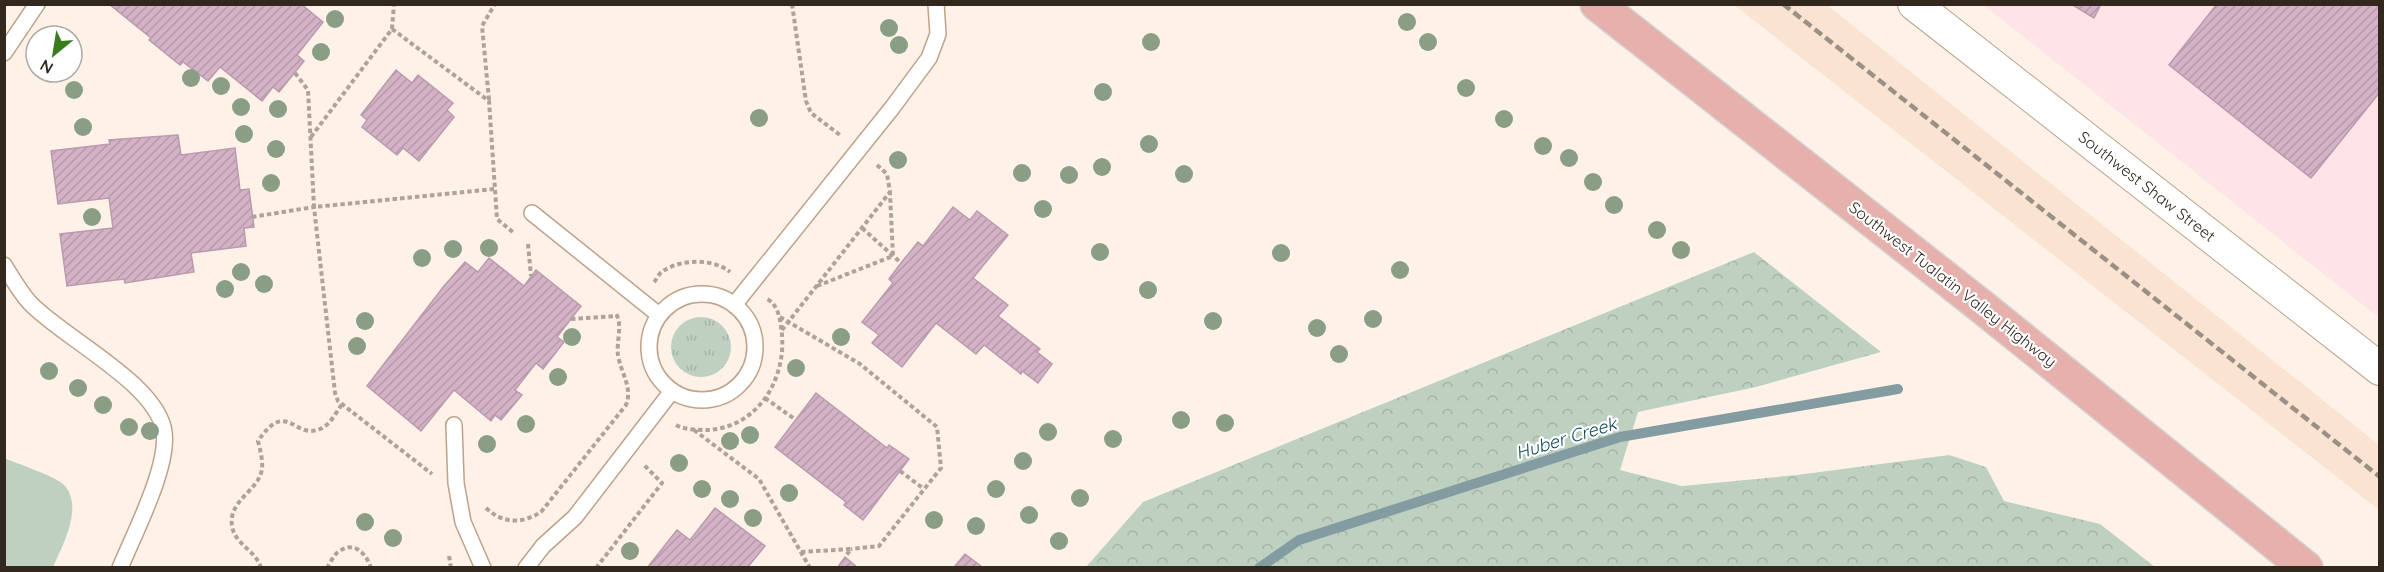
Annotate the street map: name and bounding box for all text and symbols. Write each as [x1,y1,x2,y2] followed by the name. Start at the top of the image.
[24,24,84,84] north arrow
[36,55,57,79] text: N
[2074,126,2220,246] street label: Southwest Shaw Street
[1845,197,2061,371] street label: Southwest Tualatin Valley Highway
[1513,411,1621,464] water label: Huber Creek

